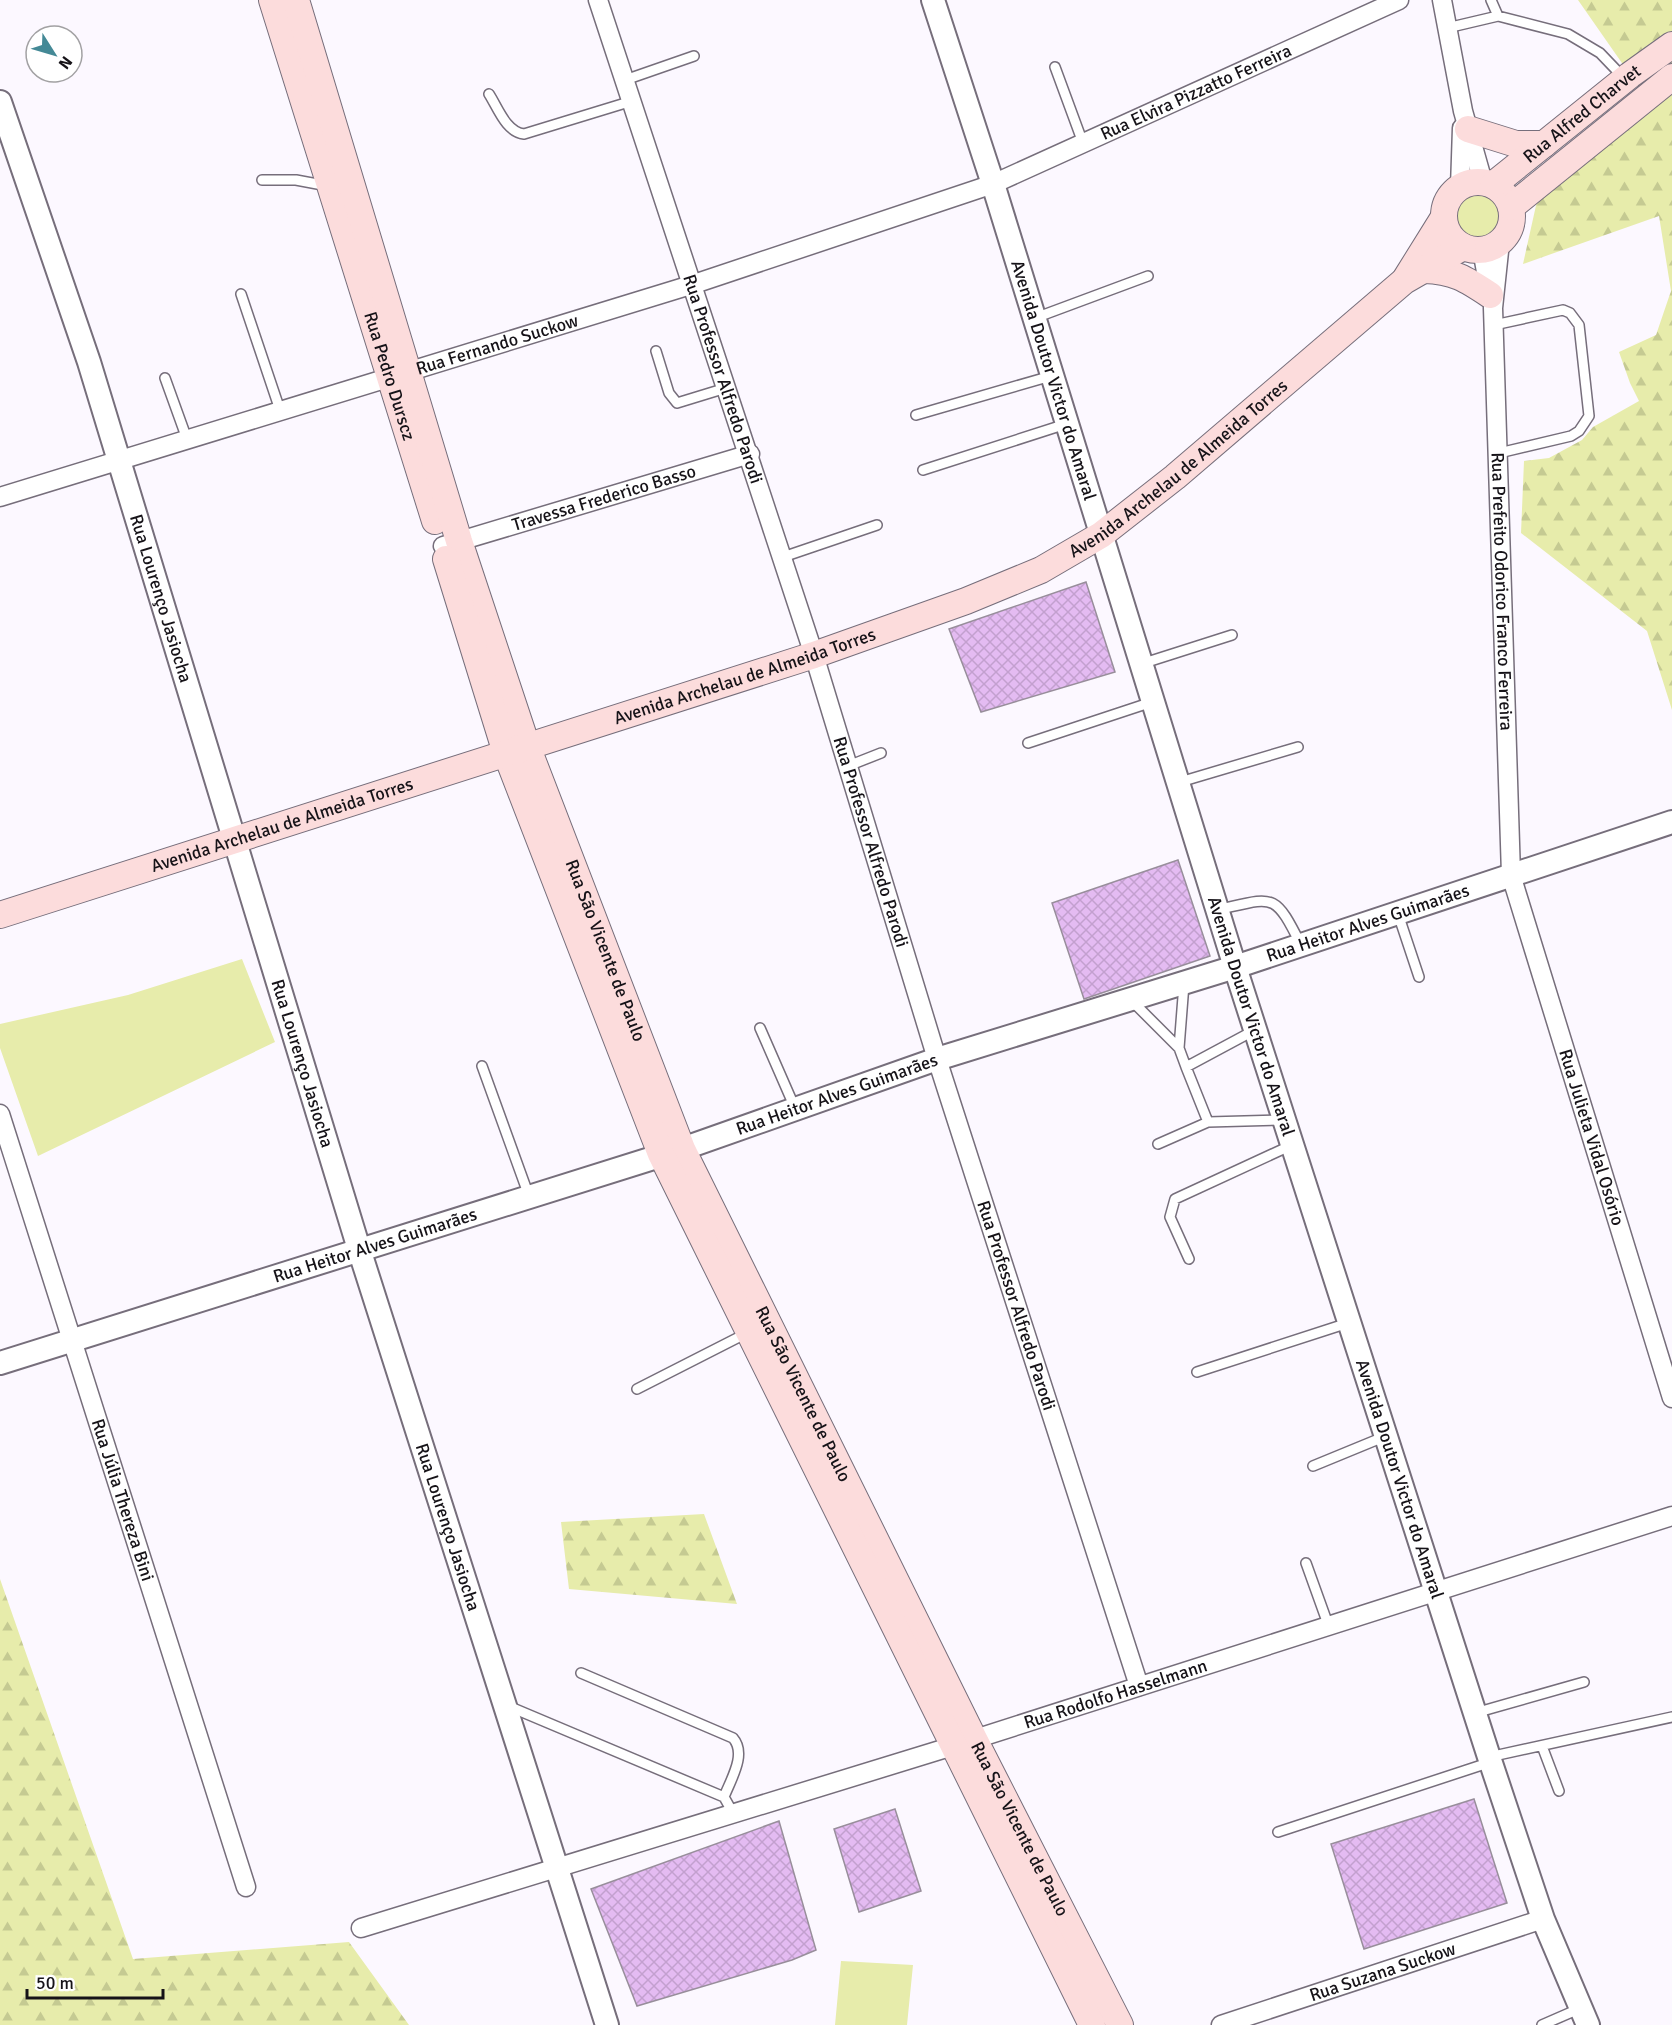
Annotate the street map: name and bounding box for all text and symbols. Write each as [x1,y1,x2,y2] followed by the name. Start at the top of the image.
[24,24,84,84] north arrow
[1097,39,1295,145] street label: Rua Elvira Pizzatto Ferreira
[54,52,77,73] text: N
[1519,60,1645,168] street label: Rua Alfred Charvet
[1006,257,1101,503] street label: Avenida Doutor Victor do Amaral
[678,271,768,486] street label: Rua Professor Alfredo Parodi
[359,309,420,443] street label: Rua Pedro Durscz
[413,309,581,380] street label: Rua Fernando Suckow
[1065,375,1292,562] street label: Avenida Archelau de Almeida Torres
[1487,452,1517,731] street label: Rua Prefeito Odorico Franco Ferreira
[509,460,698,536] street label: Travessa Frederico Basso
[125,512,197,685] street label: Rua Lourenço Jasiocha
[611,623,879,729] street label: Avenida Archelau de Almeida Torres
[828,734,913,950] street label: Rua Professor Alfredo Parodi
[148,773,416,877] street label: Avenida Archelau de Almeida Torres
[561,856,651,1045] street label: Rua São Vicente de Paulo
[1264,879,1472,967] street label: Rua Heitor Alves Guimarães
[1203,894,1300,1139] street label: Avenida Doutor Victor do Amaral
[267,977,338,1150] street label: Rua Lourenço Jasiocha
[1554,1046,1629,1228] street label: Rua Julieta Vidal Osório
[733,1049,941,1140] street label: Rua Heitor Alves Guimarães
[972,1198,1060,1413] street label: Rua Professor Alfredo Parodi
[270,1203,480,1288] street label: Rua Heitor Alves Guimarães
[750,1302,856,1485] street label: Rua São Vicente de Paulo
[1351,1357,1448,1602] street label: Avenida Doutor Victor do Amaral
[87,1416,159,1584] street label: Rua Júlia Thereza Bini
[411,1441,485,1614] street label: Rua Lourenço Jasiocha
[1021,1654,1210,1734] street label: Rua Rodolfo Hasselmann
[966,1738,1074,1920] street label: Rua São Vicente de Paulo
[1307,1938,1458,2006] street label: Rua Suzana Suckow
[27,1962,164,2000] scale bar
[36,1972,74,1994] text: 50 m

